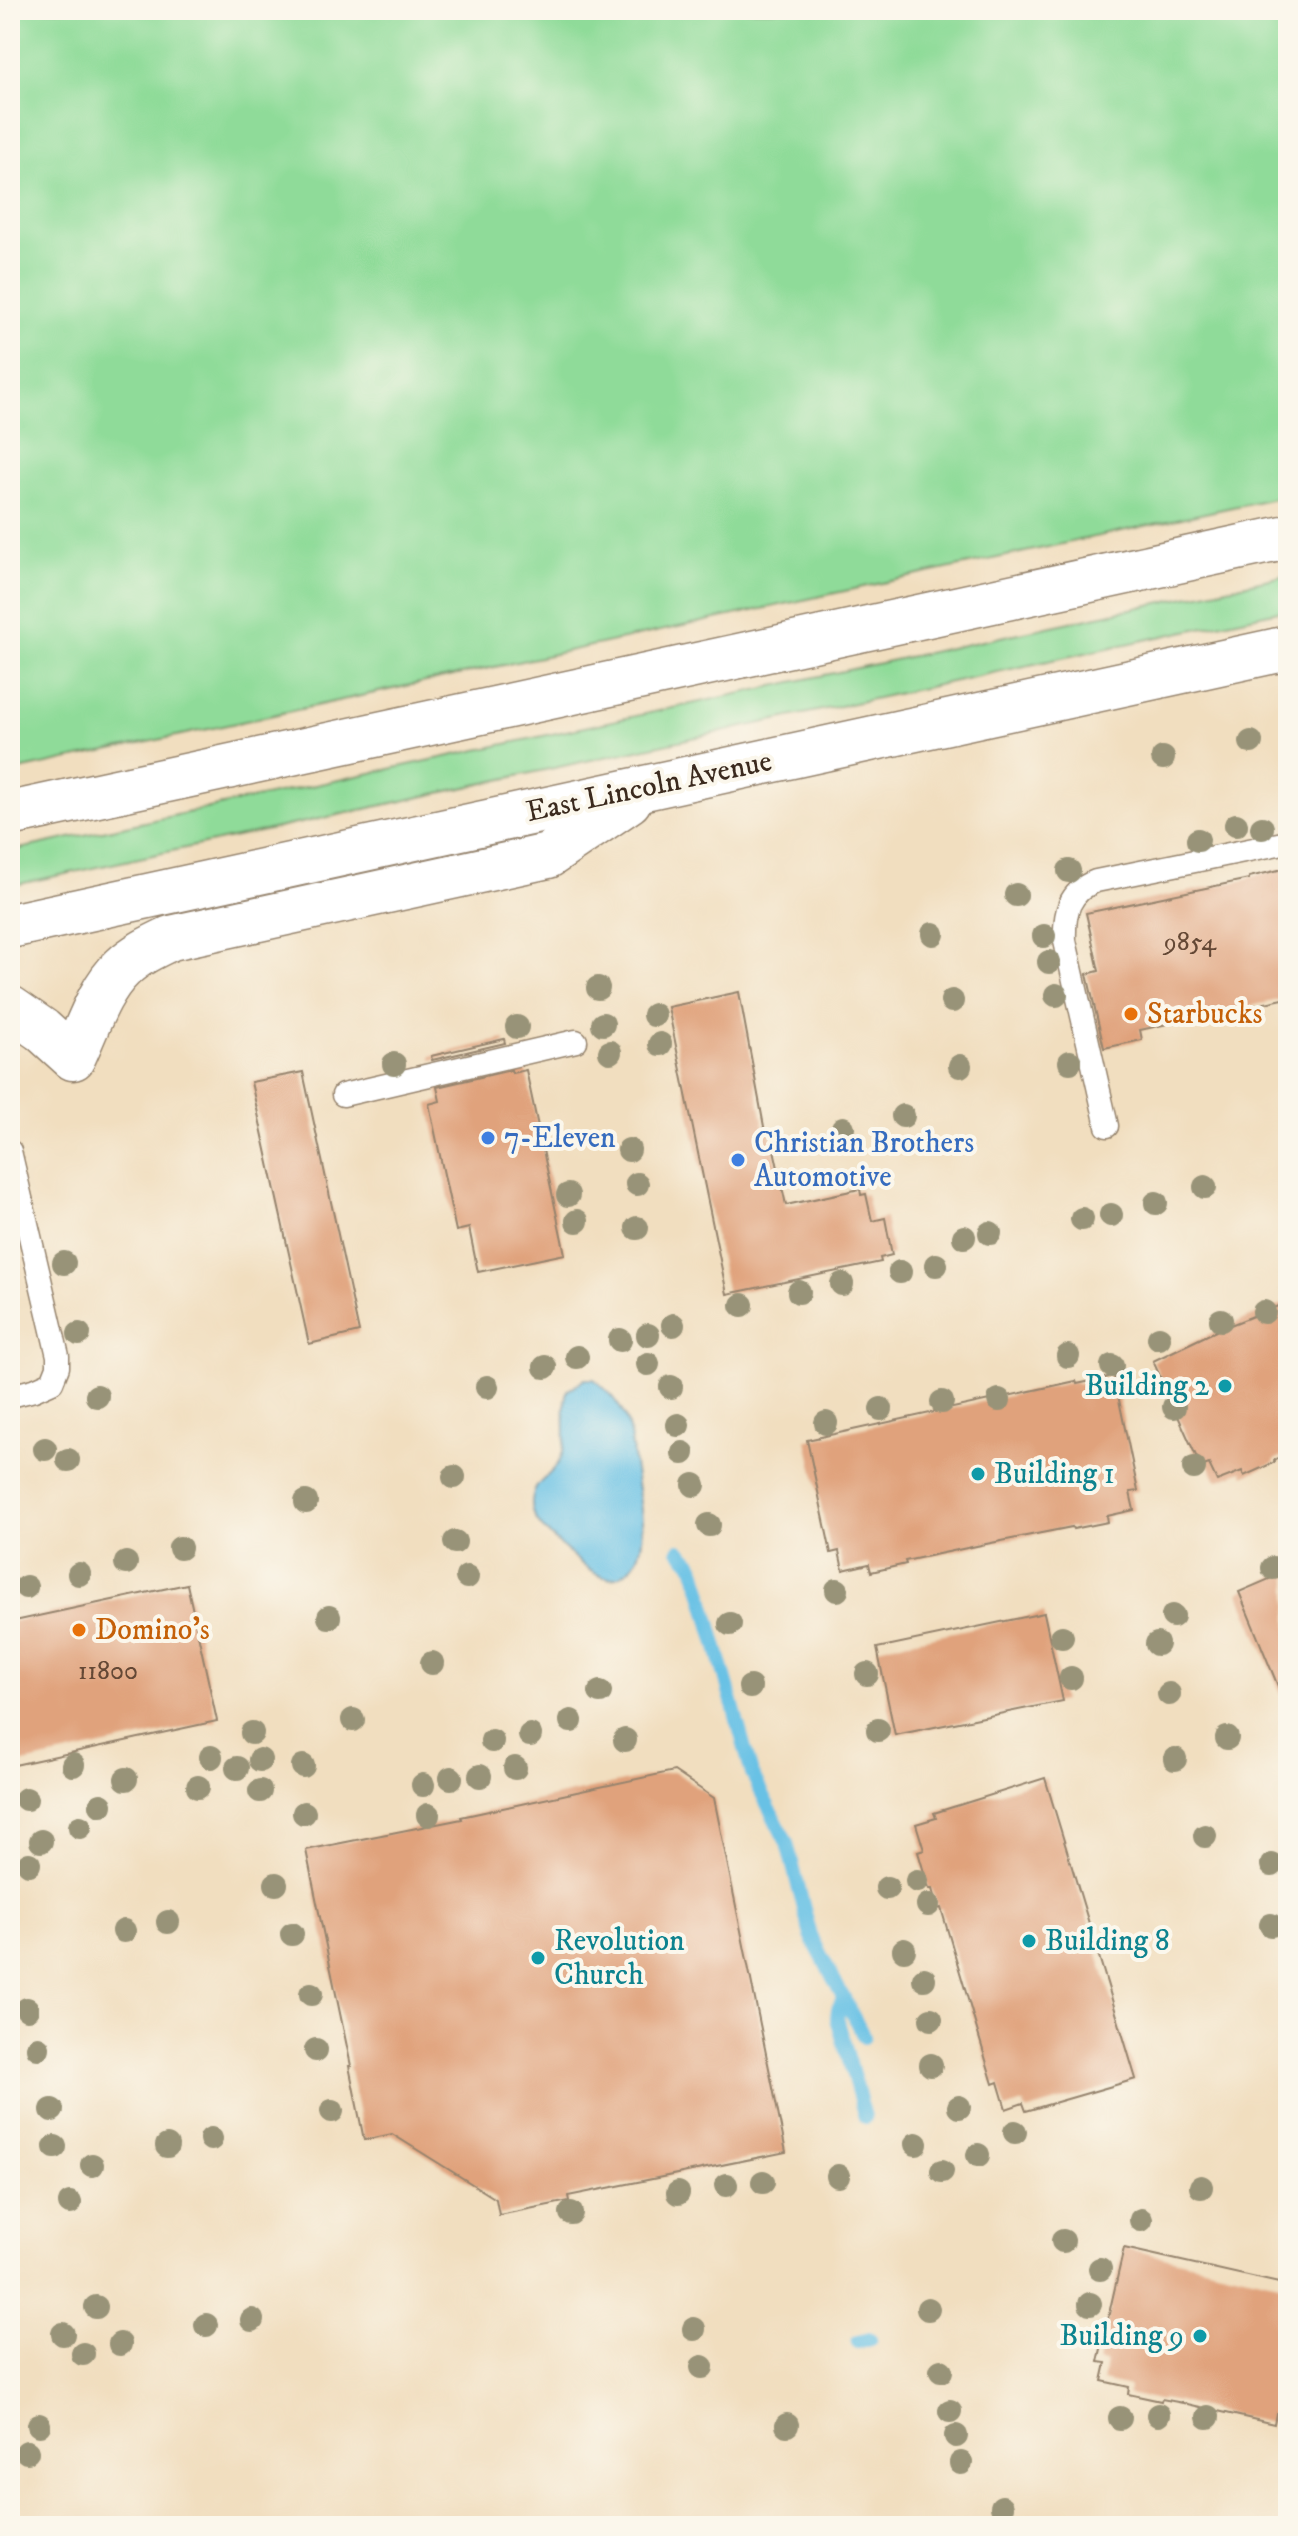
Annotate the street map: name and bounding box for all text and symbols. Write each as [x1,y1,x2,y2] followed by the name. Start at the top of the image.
[523,743,775,831] street label: East Lincoln Avenue
[1162,926,1217,959] house number: 9854
[1147,996,1263,1033] place label: Starbucks
[1122,1005,1140,1023] marker: Starbucks
[504,1120,616,1157] place label: 7-Eleven
[754,1125,974,1196] place label: Christian Brothers Automotive
[479,1129,497,1147] marker: 7-Eleven
[729,1151,747,1169] marker: Christian Brothers Automotive
[1085,1368,1209,1405] place label: Building 2
[1216,1377,1234,1395] marker: Building 2
[994,1456,1115,1493] place label: Building 1
[969,1465,987,1483] marker: Building 1
[95,1612,210,1649] place label: Domino's
[70,1621,88,1639] marker: Domino's
[78,1655,138,1688] house number: 11800
[554,1923,685,1994] place label: Revolution Church
[1045,1923,1170,1960] place label: Building 8
[1020,1932,1038,1950] marker: Building 8
[529,1949,547,1967] marker: Revolution Church
[1059,2318,1184,2355] place label: Building 9
[1191,2327,1209,2345] marker: Building 9

